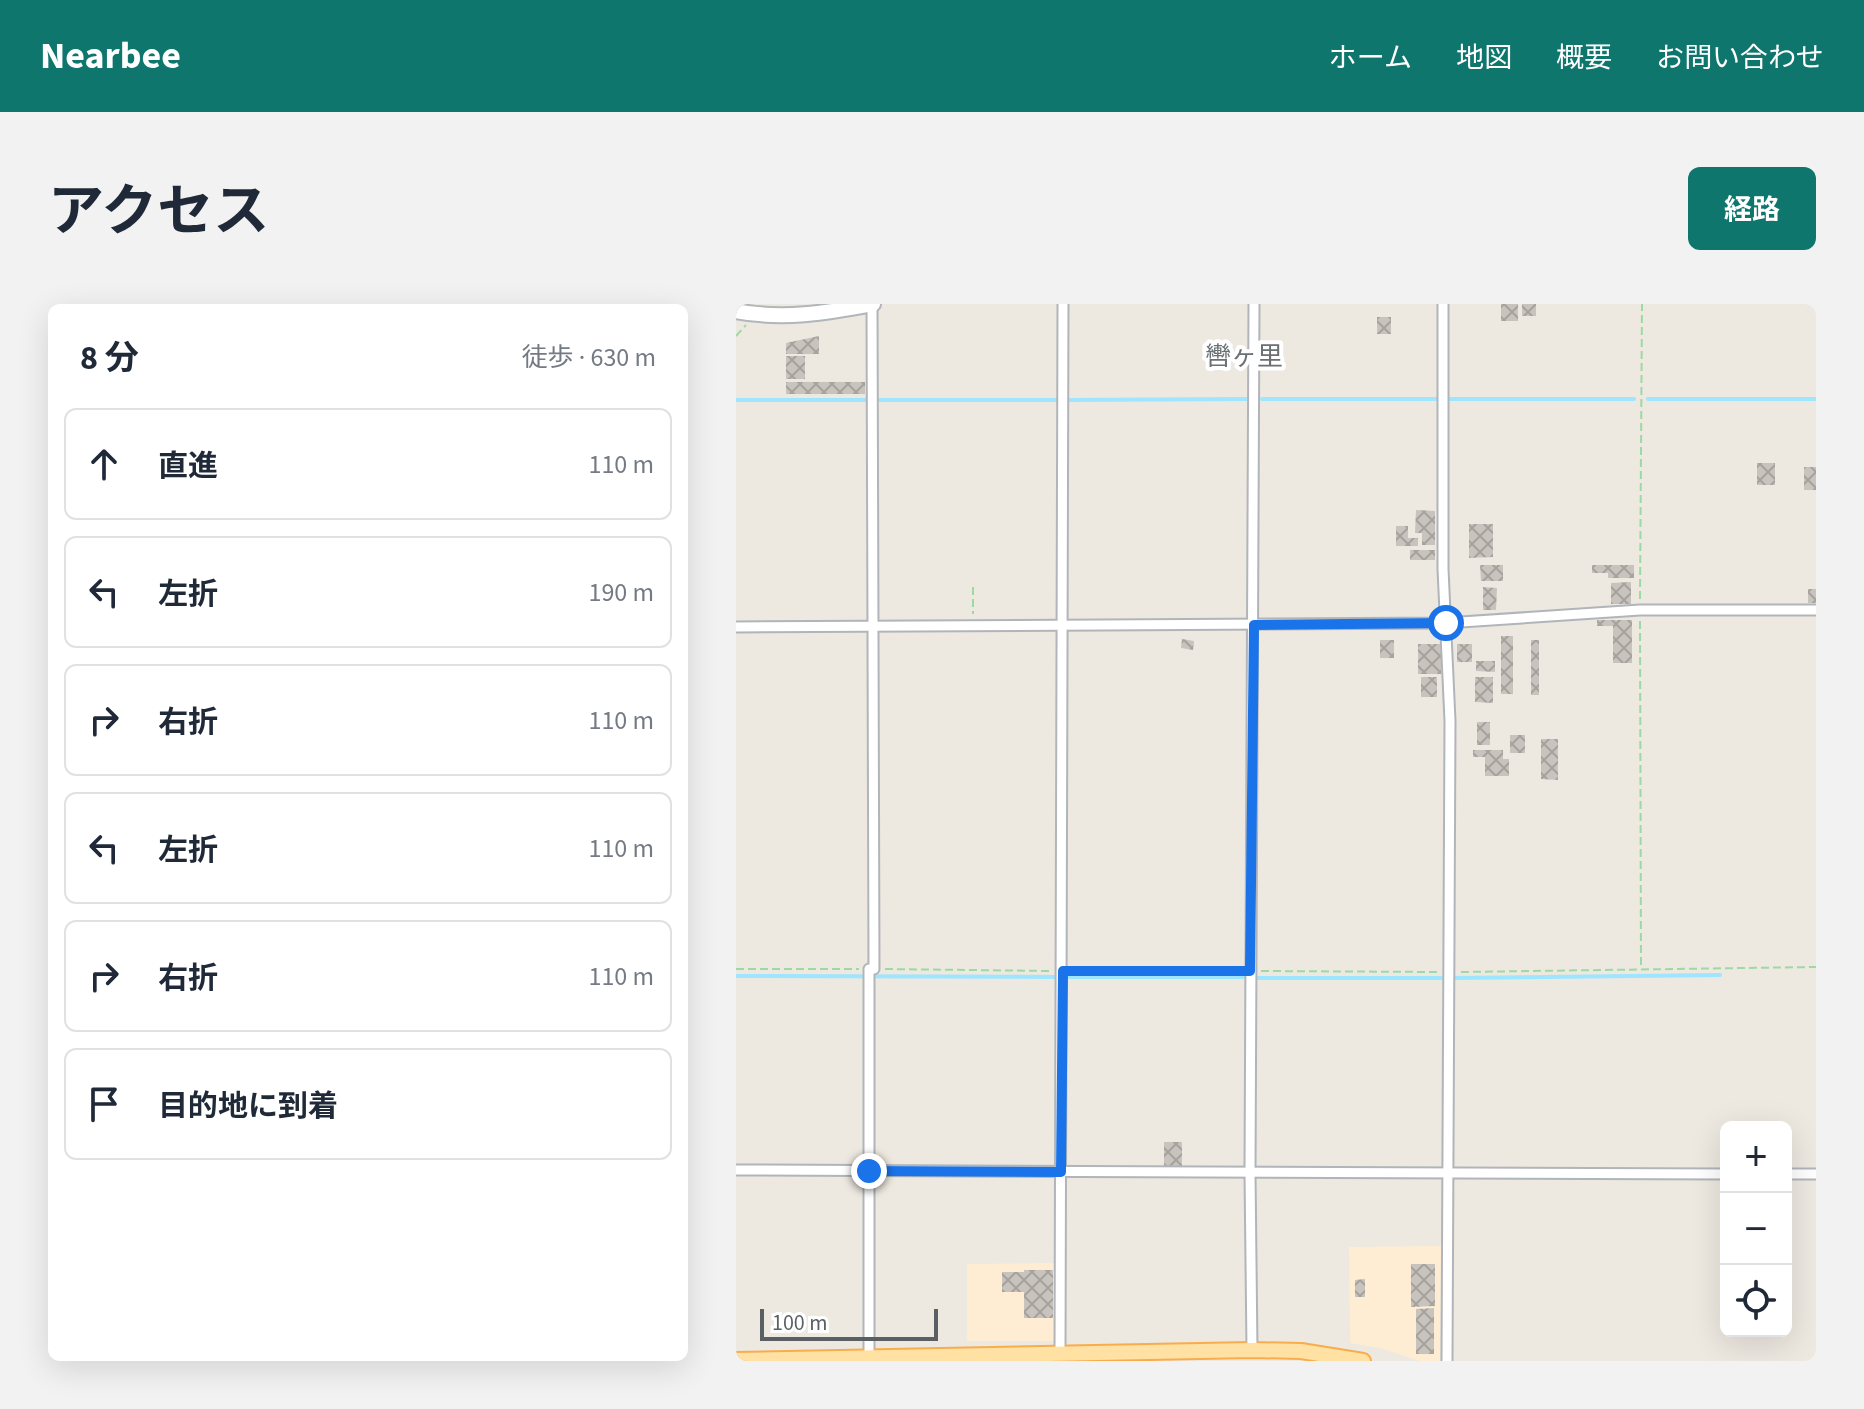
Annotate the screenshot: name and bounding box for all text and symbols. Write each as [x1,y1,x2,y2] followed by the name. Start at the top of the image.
[40,29,181,83] text: Nearbee
[1329,38,1412,78] text: ホーム
[1456,38,1512,78] text: 地図
[1556,38,1612,78] text: 概要
[1656,38,1824,78] text: お問い合わせ
[1688,167,1816,250] button: 経路
[48,173,269,252] text: アクセス
[80,334,139,383] text: 8 分
[1205,338,1283,375] district label: 轡ヶ里
[522,339,656,376] text: 徒歩 · 630 m
[82,442,126,486] icon: ahead
[158,445,218,488] text: 直進
[588,446,654,483] text: 110 m
[82,570,126,614] icon: left
[158,573,218,616] text: 左折
[588,574,654,611] text: 190 m
[1428,605,1464,641] route start
[82,698,126,742] icon: right
[158,701,218,744] text: 右折
[588,702,654,739] text: 110 m
[82,826,126,870] icon: left
[158,829,218,872] text: 左折
[588,830,654,867] text: 110 m
[82,954,126,998] icon: right
[158,957,218,1000] text: 右折
[588,958,654,995] text: 110 m
[82,1082,126,1126] icon: arrive
[158,1085,338,1128] text: 目的地に到着
[1720,1121,1792,1337] map controls
[1720,1121,1792,1193] button: +
[851,1153,887,1189] route end
[1720,1193,1792,1265] button: −
[1720,1265,1792,1337] button: locate
[760,1305,938,1341] scale bar
[772,1307,827,1339] text: 100 m

